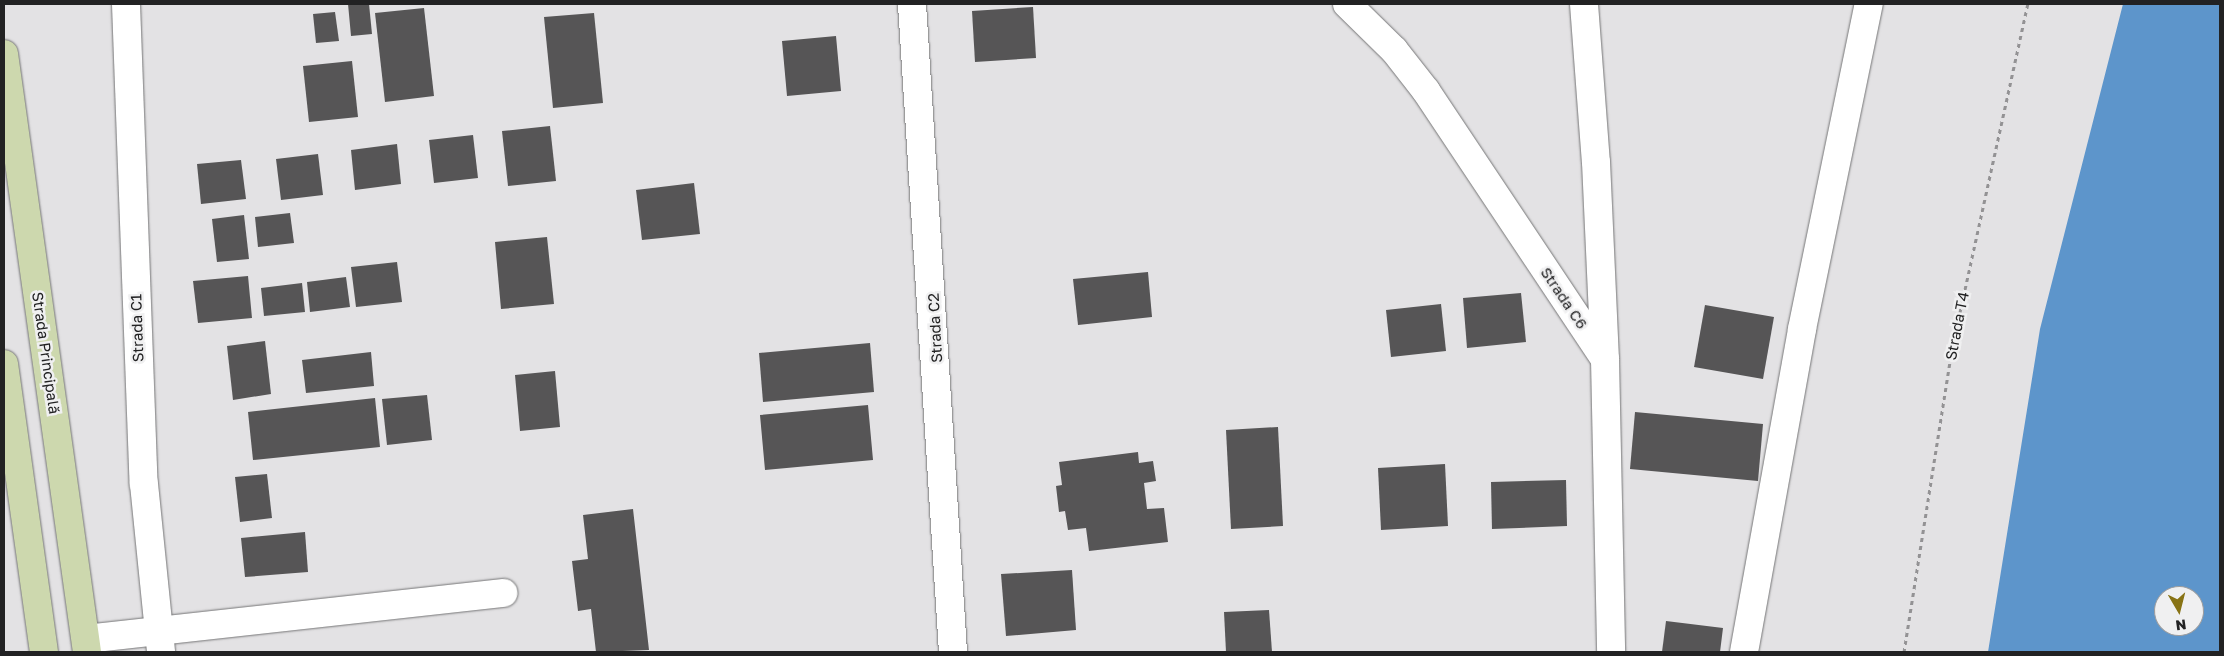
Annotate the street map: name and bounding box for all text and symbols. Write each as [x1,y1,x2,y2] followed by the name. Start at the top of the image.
[1537,264,1591,332] street label: Strada C6
[1942,290,1972,362] street label: Strada T4
[29,291,63,415] street label: Strada Principală
[924,293,946,363] street label: Strada C2
[127,294,147,362] street label: Strada C1
[2154,586,2204,636] north arrow
[2175,616,2187,635] text: N

